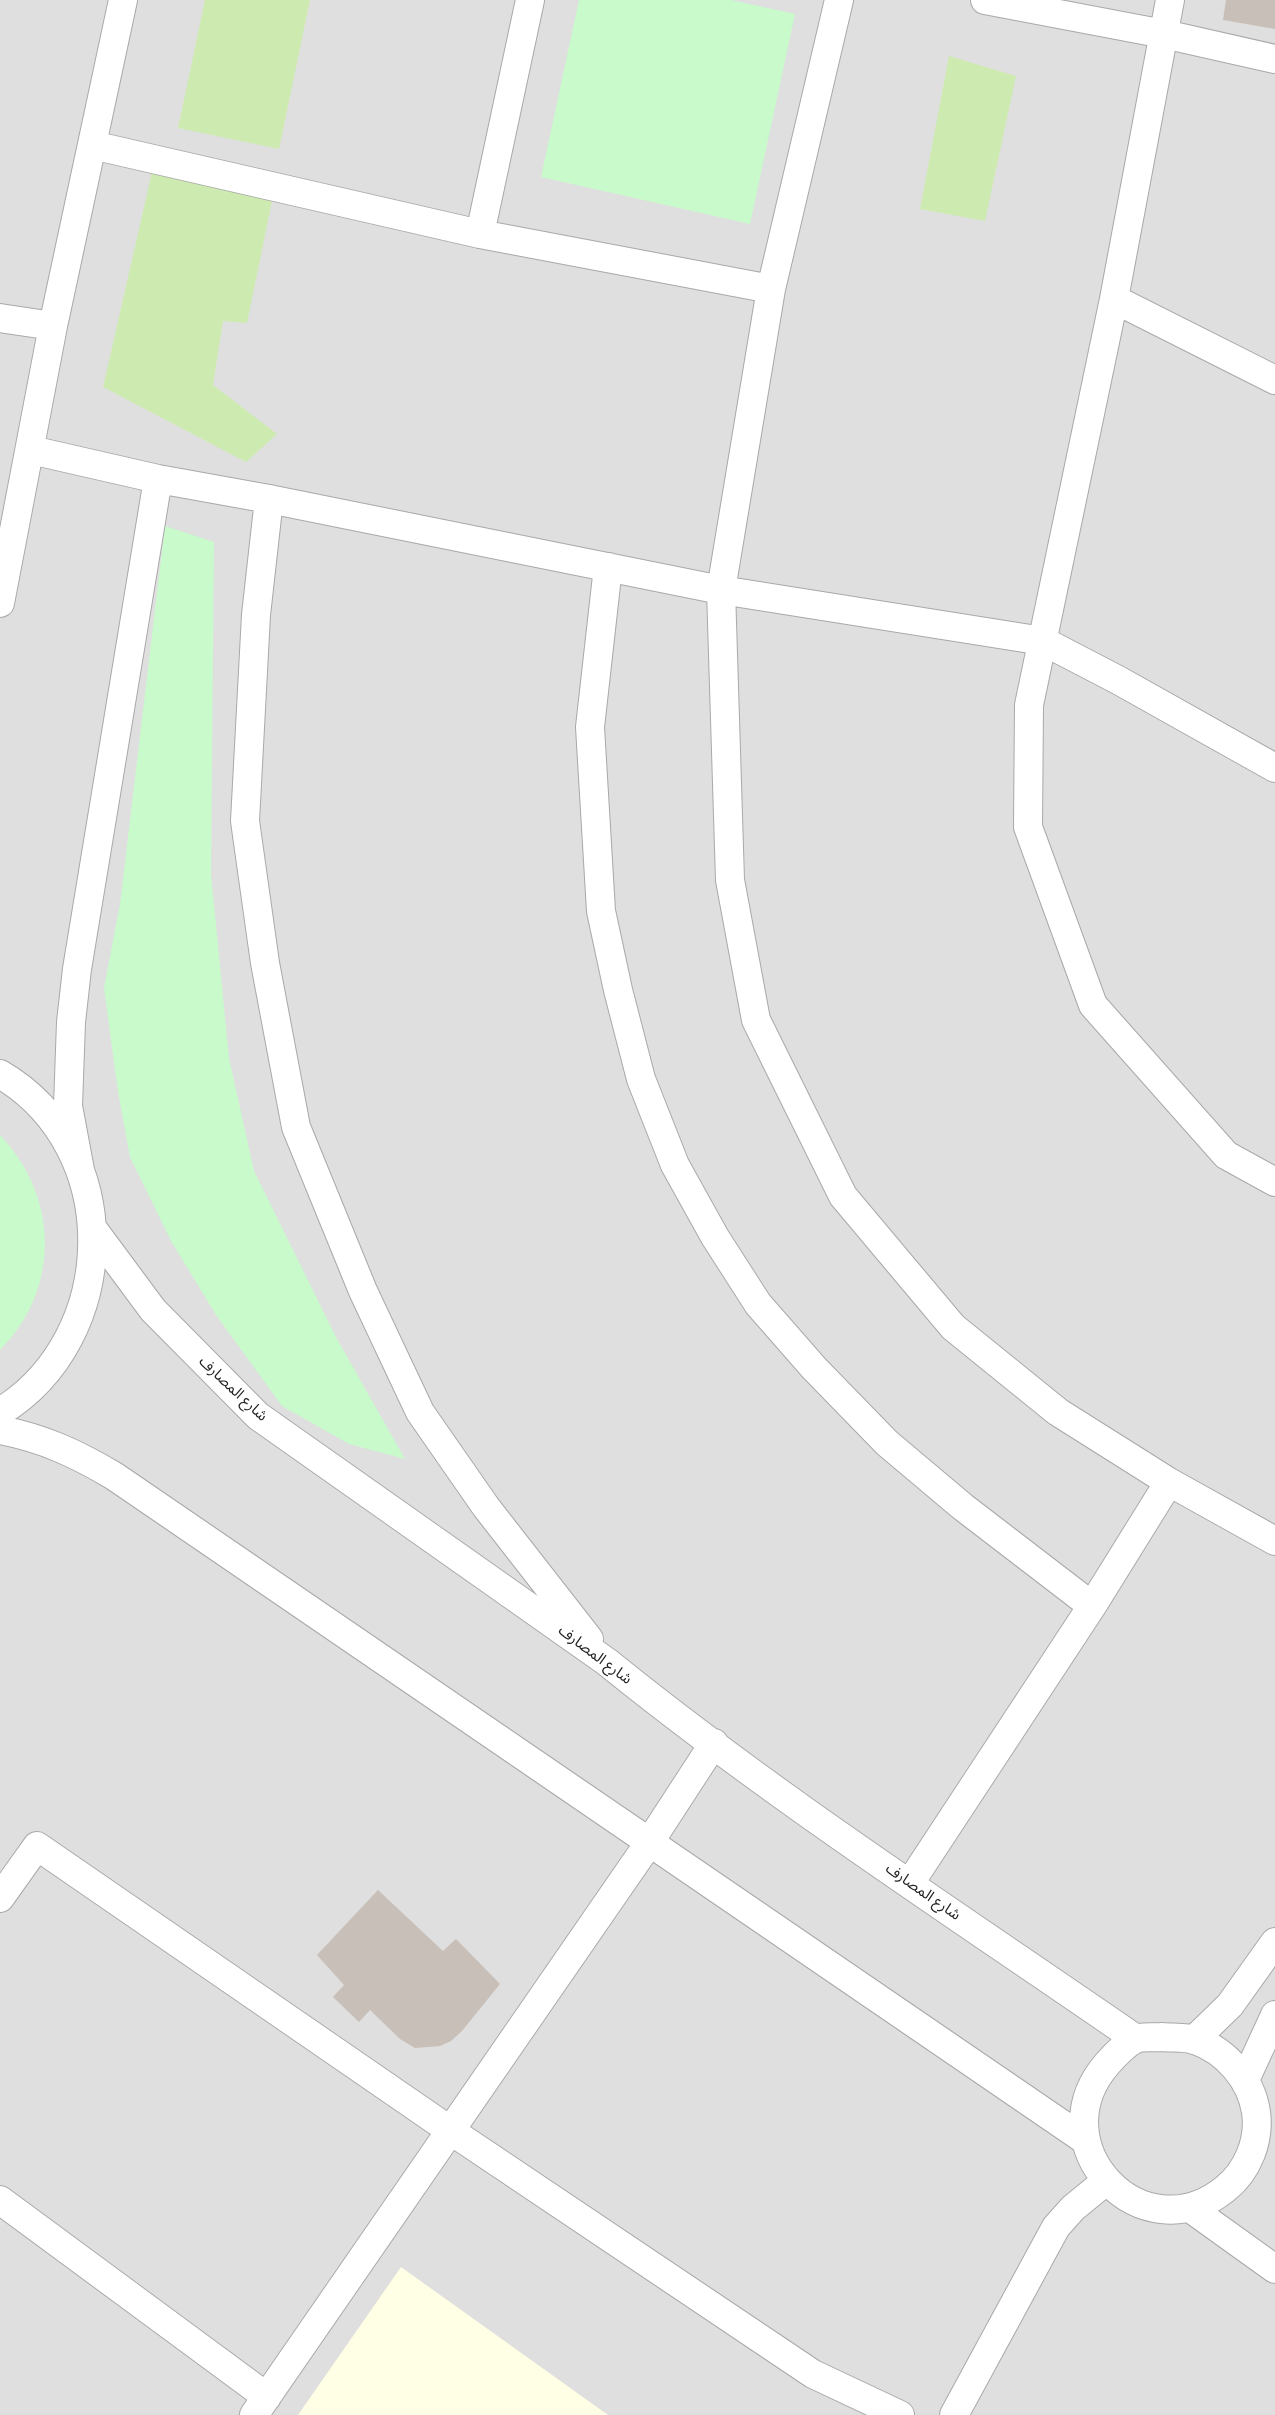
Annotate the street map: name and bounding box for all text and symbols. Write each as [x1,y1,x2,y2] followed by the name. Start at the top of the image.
[195,1353,271,1425] street label: شارع المصارف
[555,1622,635,1688] street label: شارع المصارف
[882,1860,964,1924] street label: شارع المصارف

